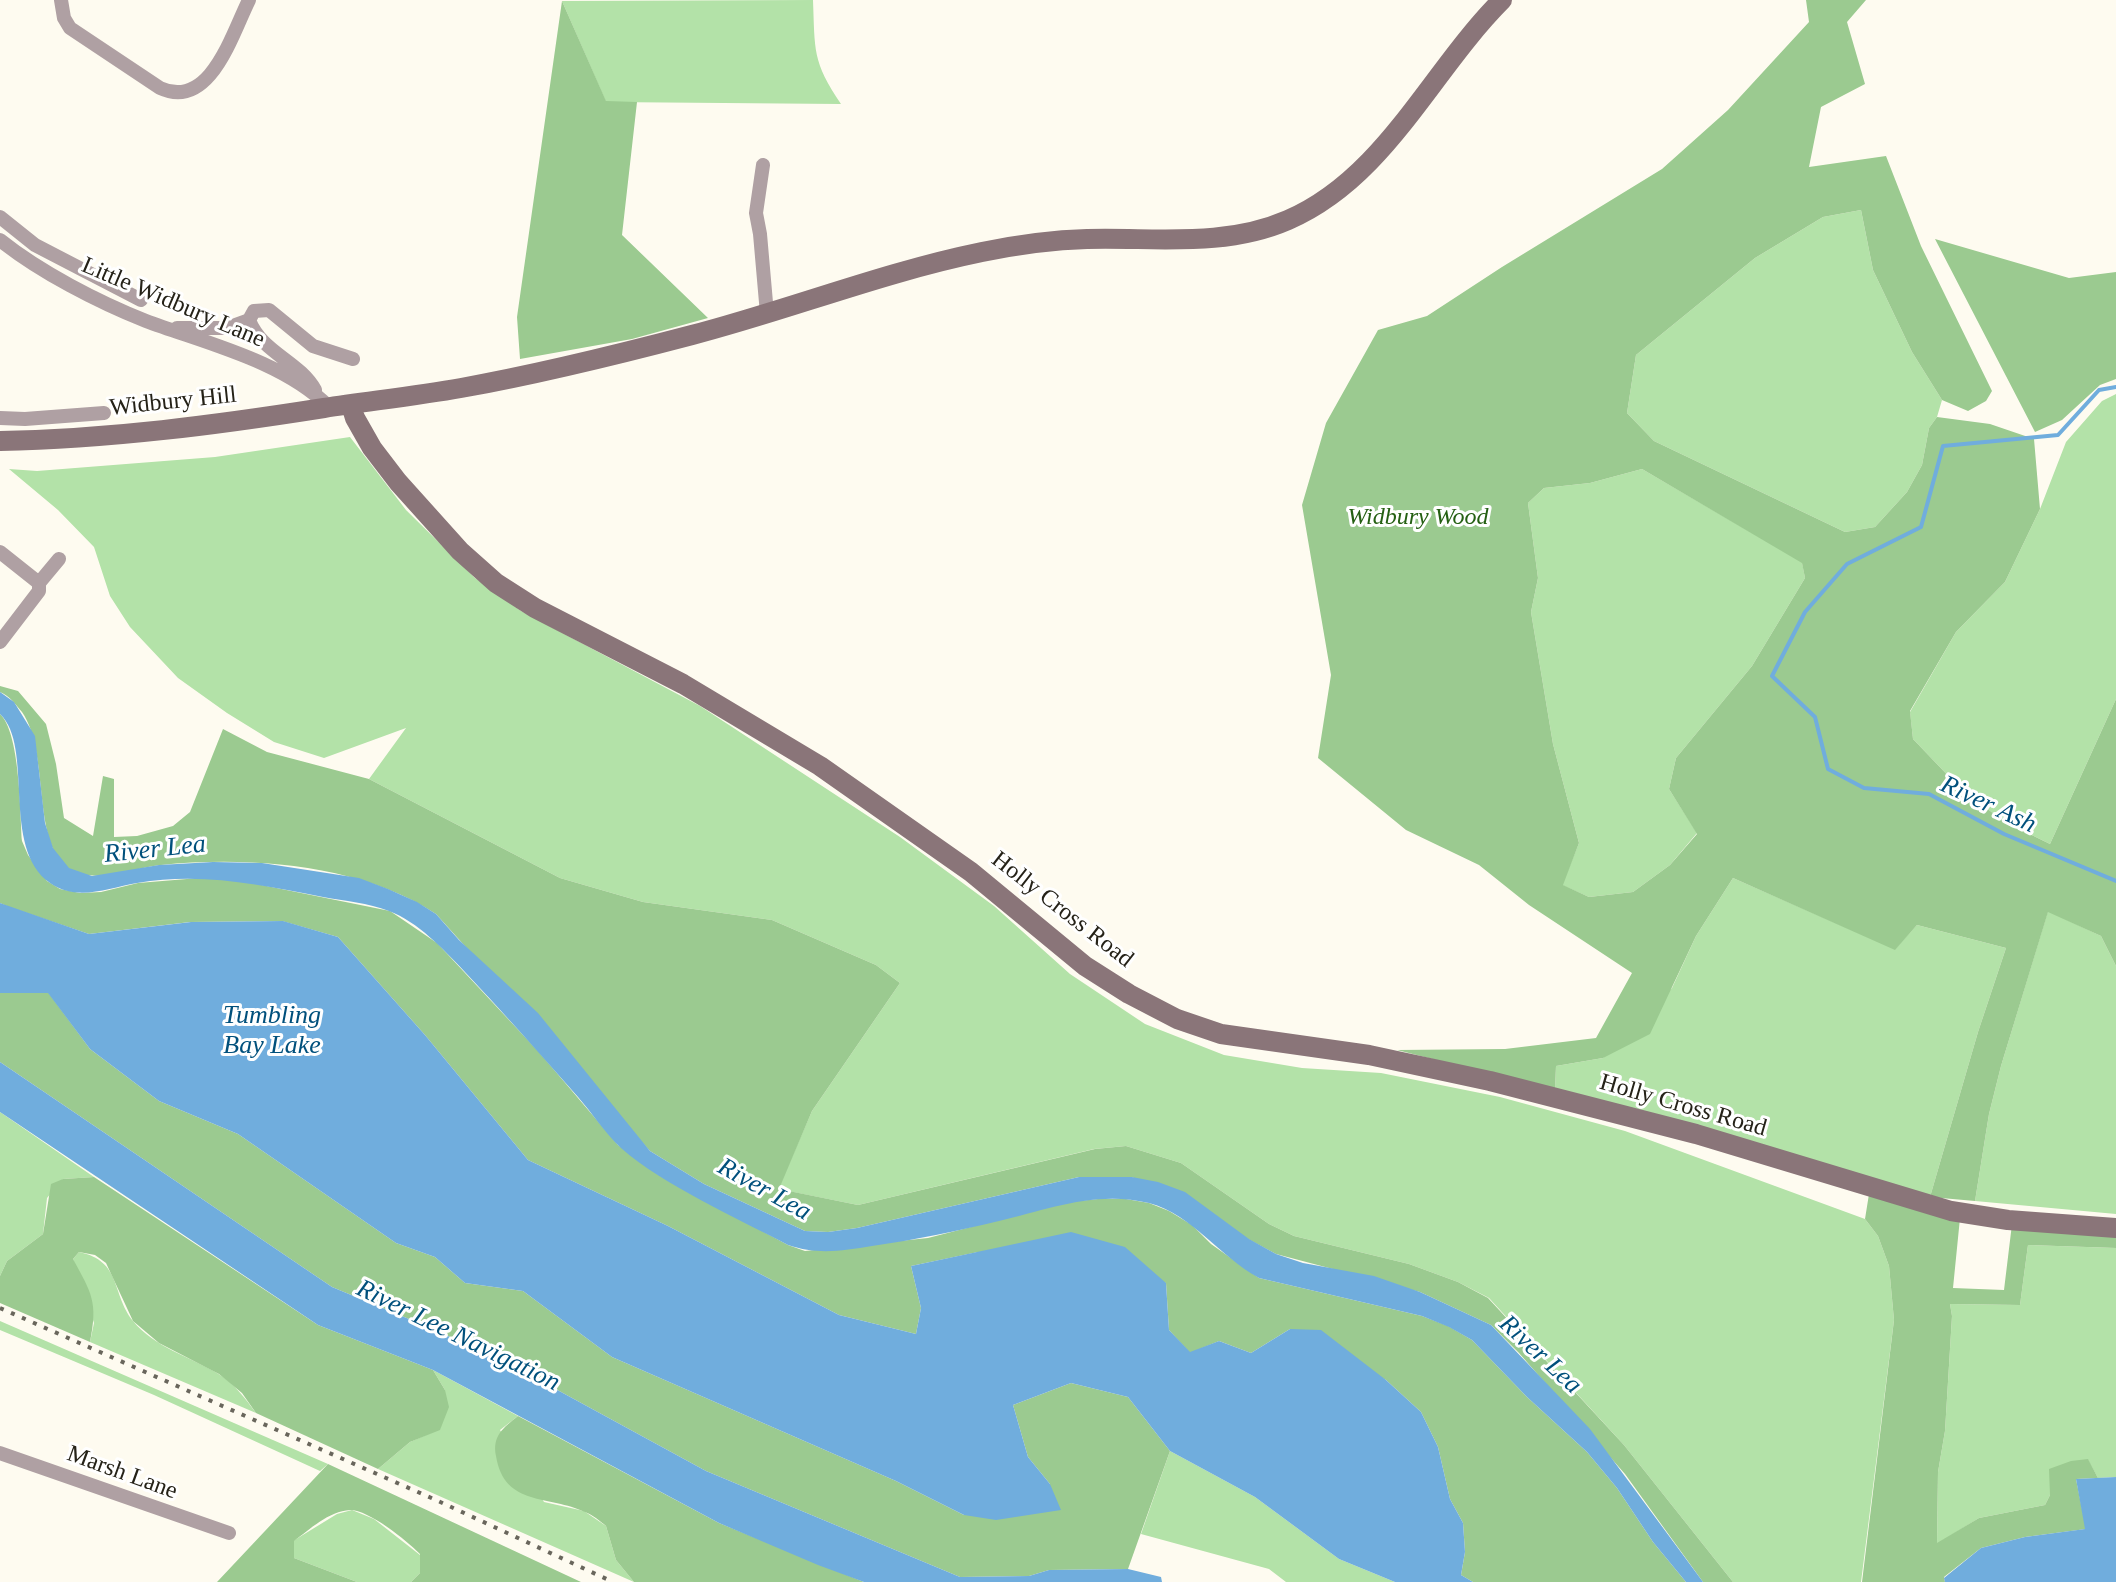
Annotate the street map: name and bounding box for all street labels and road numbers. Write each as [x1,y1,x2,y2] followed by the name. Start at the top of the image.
[77,251,269,355] street label: Little Widbury Lane
[108,381,238,423] street label: Widbury Hill
[985,846,1139,974] street label: Holly Cross Road
[1596,1068,1770,1144] street label: Holly Cross Road
[63,1440,181,1506] street label: Marsh Lane

